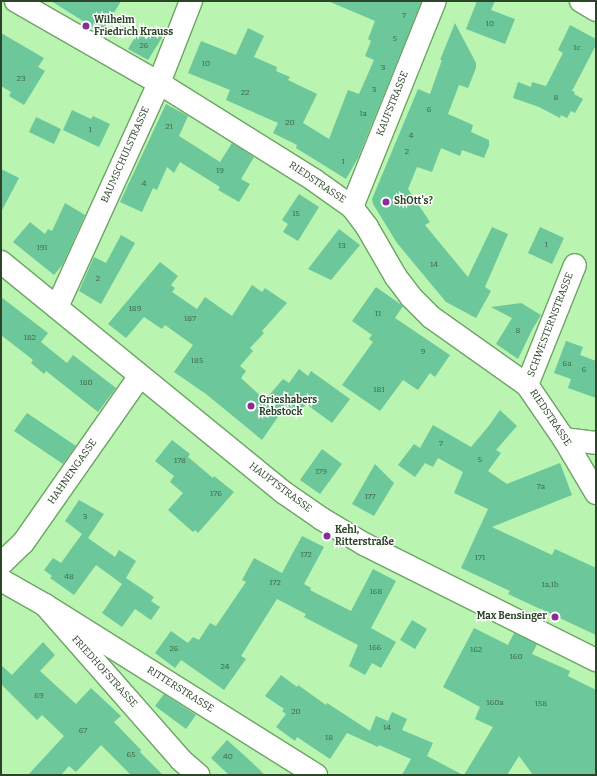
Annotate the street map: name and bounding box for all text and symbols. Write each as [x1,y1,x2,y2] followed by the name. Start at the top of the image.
[402,11,406,21] house number: 7
[94,14,173,38] place label: Wilhelm Friedrich Krauss
[486,19,494,29] house number: 10
[81,21,91,31] marker: Wilhelm Friedrich Krauss
[393,34,397,44] house number: 5
[139,41,149,51] house number: 26
[573,43,581,53] house number: 1c
[202,59,210,69] house number: 10
[381,63,385,73] house number: 3
[375,70,411,138] street label: KAUFSTRASSE
[17,74,25,84] house number: 23
[372,85,376,95] house number: 3
[241,88,249,98] house number: 22
[554,93,558,103] house number: 8
[99,105,153,205] street label: BAUMSCHULSTRASSE
[427,105,431,115] house number: 6
[359,109,367,119] house number: 1a
[285,118,295,128] house number: 20
[165,122,173,132] house number: 21
[88,125,92,135] house number: 1
[409,131,413,141] house number: 4
[405,147,409,157] house number: 2
[341,157,345,167] house number: 1
[286,160,348,206] street label: RIEDSTRASSE
[216,166,224,176] house number: 19
[142,179,146,189] house number: 4
[394,196,433,208] place label: ShOtt's?
[381,197,391,207] marker: ShOtt's?
[292,209,300,219] house number: 15
[544,240,548,250] house number: 1
[338,241,346,251] house number: 13
[36,243,48,253] house number: 191
[430,260,438,270] house number: 14
[526,271,576,379] street label: SCHWESTERNSTRASSE
[96,274,100,284] house number: 2
[129,304,141,314] house number: 189
[375,309,381,319] house number: 11
[184,314,196,324] house number: 187
[516,326,520,336] house number: 8
[24,333,36,343] house number: 182
[421,347,425,357] house number: 9
[191,356,203,366] house number: 185
[562,359,572,369] house number: 6a
[582,365,586,375] house number: 6
[79,378,93,388] house number: 180
[373,385,385,395] house number: 181
[527,387,573,449] street label: RIEDSTRASSE
[259,394,317,418] place label: Grieshabers Rebstock
[246,401,256,411] marker: Grieshabers Rebstock
[46,437,100,507] street label: HAHNENGASSE
[439,439,443,449] house number: 7
[478,455,482,465] house number: 5
[174,456,186,466] house number: 178
[246,460,314,516] street label: HAUPTSTRASSE
[315,467,327,477] house number: 179
[537,482,545,492] house number: 7a
[210,489,222,499] house number: 176
[364,492,376,502] house number: 177
[83,512,87,522] house number: 3
[335,524,394,548] place label: Kehl, Ritterstraße
[322,531,332,541] marker: Kehl, Ritterstraße
[300,550,312,560] house number: 172
[475,553,485,563] house number: 171
[64,572,74,582] house number: 48
[269,578,281,588] house number: 172
[541,580,559,590] house number: 1a,1b
[370,587,382,597] house number: 168
[477,611,547,623] place label: Max Bensinger
[550,612,560,622] marker: Max Bensinger
[69,634,139,710] street label: FRIEDHOFSTRASSE
[369,643,381,653] house number: 166
[169,644,179,654] house number: 26
[470,645,482,655] house number: 162
[509,652,523,662] house number: 160
[220,662,230,672] house number: 24
[144,665,216,715] street label: RITTERSTRASSE
[34,691,44,701] house number: 69
[486,698,504,708] house number: 160a
[535,699,547,709] house number: 158
[291,707,301,717] house number: 20
[383,723,391,733] house number: 14
[79,726,87,736] house number: 67
[325,733,333,743] house number: 18
[127,750,135,760] house number: 65
[223,752,233,762] house number: 40

